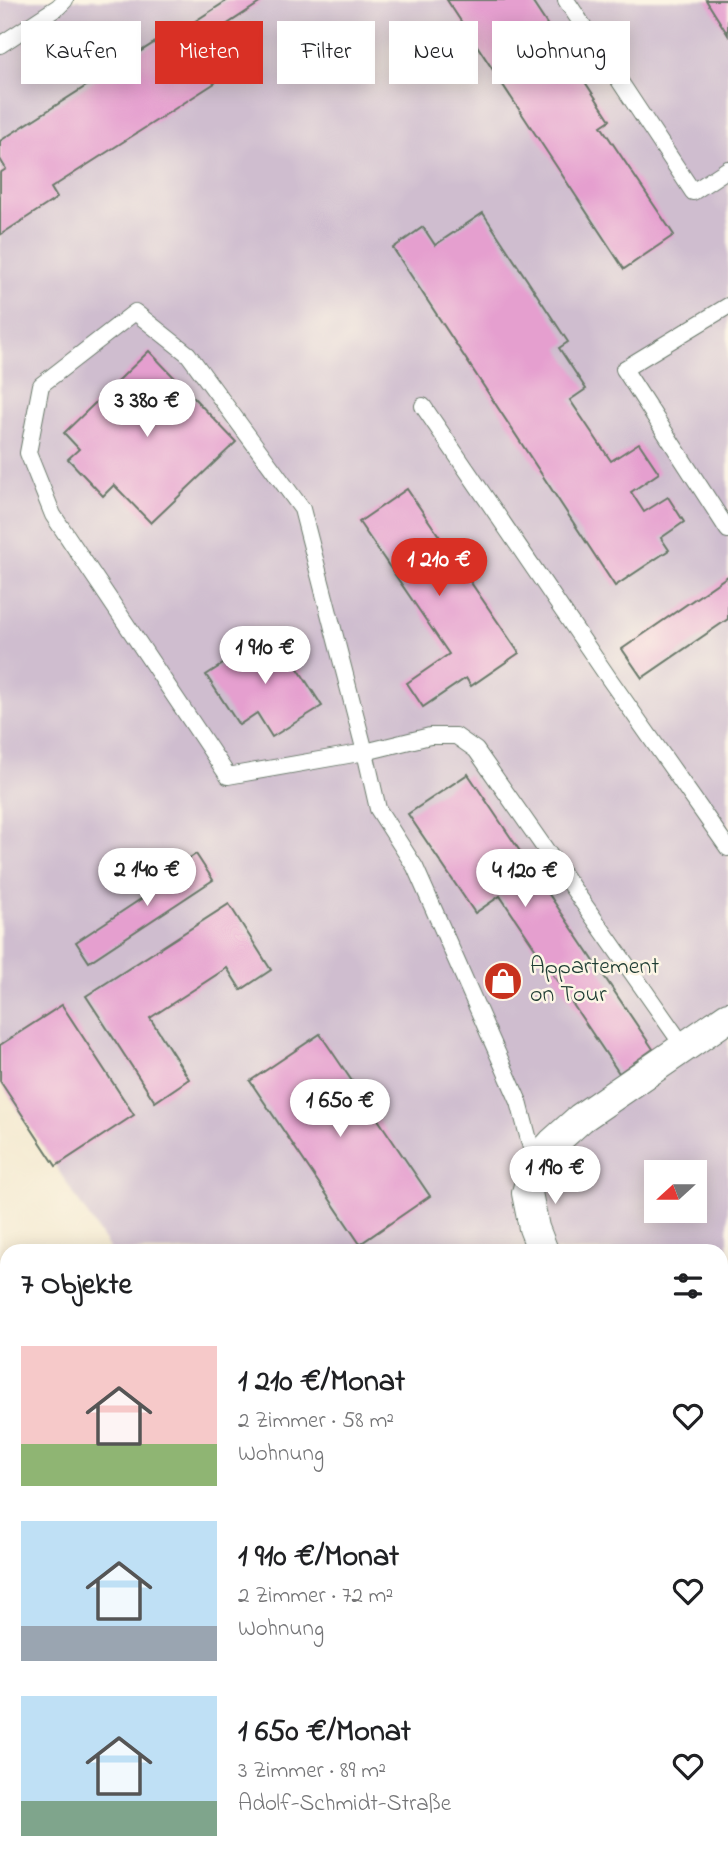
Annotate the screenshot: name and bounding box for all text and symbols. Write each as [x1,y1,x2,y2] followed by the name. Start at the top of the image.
[21,21,141,84] chip: Kaufen
[155,21,263,84] chip: Mieten
[277,21,375,84] chip: Filter
[389,21,478,84] chip: Neu
[492,21,630,84] chip: Wohnung
[82,380,212,439] pin: 3 380 €
[114,385,180,418] text: 3 380 €
[374,538,504,598] pin: 1 210 €
[407,544,471,577] text: 1 210 €
[200,626,330,686] pin: 1 910 €
[235,632,295,665] text: 1 910 €
[82,848,212,908] pin: 2 140 €
[460,850,590,909] pin: 4 120 €
[114,854,180,887] text: 2 140 €
[492,855,558,888] text: 4 120 €
[530,950,659,1013] place label: Appartement on Tour
[482,960,524,1002] shop icon: Appartement on Tour
[275,1080,405,1139] pin: 1 650 €
[306,1085,374,1118] text: 1 650 €
[490,1146,620,1206] pin: 1 190 €
[525,1152,585,1185] text: 1 190 €
[644,1160,707,1223] north arrow
[644,1160,707,1223] map controls
[21,1264,132,1308] text: 7 Objekte
[669,1267,707,1305] icon: filters
[238,1361,405,1405] text: 1 210 €/Monat
[77,1374,161,1458] icon: home
[669,1397,707,1435] icon: heart
[238,1405,394,1438] text: 2 Zimmer · 58 m²
[238,1438,324,1471] text: Wohnung
[238,1536,399,1580] text: 1 910 €/Monat
[77,1549,161,1633] icon: home
[669,1572,707,1610] icon: heart
[238,1580,393,1613] text: 2 Zimmer · 72 m²
[238,1613,324,1646] text: Wohnung
[238,1711,411,1755] text: 1 650 €/Monat
[77,1724,161,1808] icon: home
[669,1747,707,1785] icon: heart
[238,1755,386,1788] text: 3 Zimmer · 89 m²
[238,1788,451,1821] text: Adolf-Schmidt-Straße

